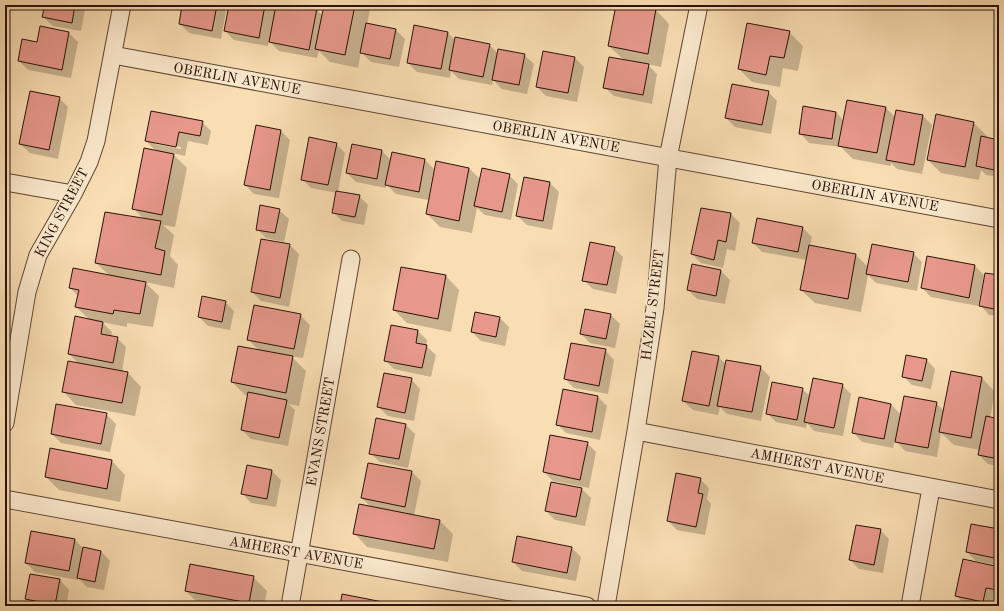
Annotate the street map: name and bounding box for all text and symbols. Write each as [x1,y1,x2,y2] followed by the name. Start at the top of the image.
[172,61,302,97] street label: OBERLIN AVENUE
[491,119,621,155] street label: OBERLIN AVENUE
[33,166,91,260] street label: KING STREET
[810,178,940,214] street label: OBERLIN AVENUE
[639,249,667,361] street label: HAZEL STREET
[305,376,337,488] street label: EVANS STREET
[749,446,885,486] street label: AMHERST AVENUE
[228,534,364,572] street label: AMHERST AVENUE

